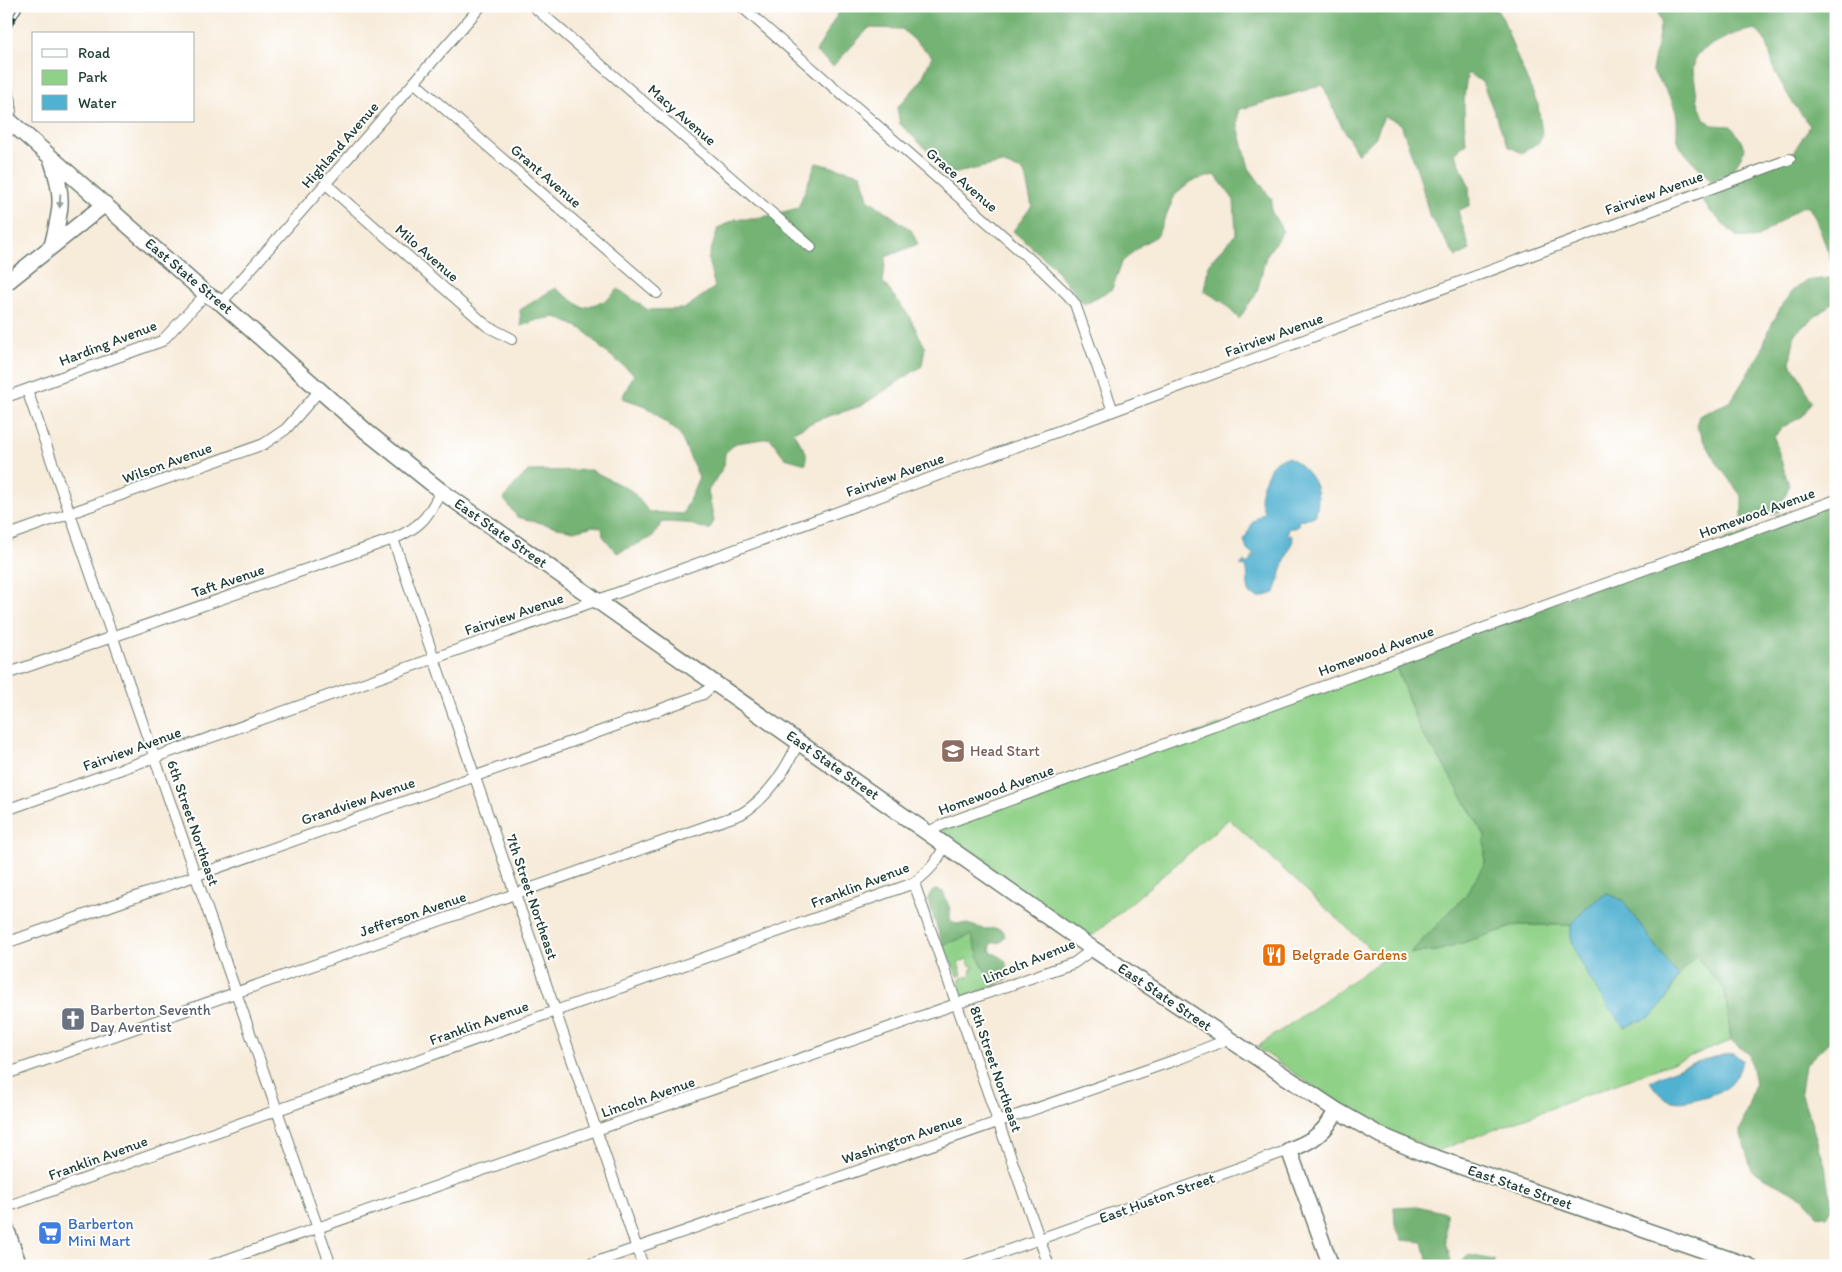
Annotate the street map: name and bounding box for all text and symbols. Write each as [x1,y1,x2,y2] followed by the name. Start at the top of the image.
[32,32,195,122] legend
[78,44,111,62] text: Road
[78,68,108,86] text: Park
[644,80,720,150] street label: Macy Avenue
[78,94,117,112] text: Water
[298,98,382,192] street label: Highland Avenue
[507,140,585,212] street label: Grant Avenue
[922,144,1002,216] street label: Grace Avenue
[1602,167,1706,219] street label: Fairview Avenue
[56,193,64,209] one-way arrow
[391,220,463,286] street label: Milo Avenue
[141,234,237,318] street label: East State Street
[1222,309,1326,361] street label: Fairview Avenue
[57,316,159,370] street label: Harding Avenue
[120,438,214,488] street label: Wilson Avenue
[843,449,947,501] street label: Fairview Avenue
[1697,484,1817,542] street label: Homewood Avenue
[451,494,551,572] street label: East State Street
[189,560,267,602] street label: Taft Avenue
[462,589,566,639] street label: Fairview Avenue
[1316,622,1436,680] street label: Homewood Avenue
[80,723,184,775] street label: Fairview Avenue
[783,726,883,804] street label: East State Street
[940,738,966,764] school or university icon: Head Start
[970,742,1040,760] place label: Head Start
[163,758,223,889] street label: 6th Street Northeast
[936,761,1056,819] street label: Homewood Avenue
[299,773,417,829] street label: Grandview Avenue
[502,832,562,962] street label: 7th Street Northeast
[808,858,912,912] street label: Franklin Avenue
[357,887,469,941] street label: Jefferson Avenue
[980,934,1078,988] street label: Lincoln Avenue
[1261,942,1287,968] restaurant icon: Belgrade Gardens
[1292,946,1408,964] place label: Belgrade Gardens
[1115,959,1216,1035] street label: East State Street
[427,997,531,1049] street label: Franklin Avenue
[90,1001,211,1036] place label: Barberton Seventh Day Aventist
[966,1004,1026,1135] street label: 8th Street Northeast
[60,1006,86,1032] church icon: Barberton Seventh Day Aventist
[599,1073,697,1121] street label: Lincoln Avenue
[839,1110,965,1168] street label: Washington Avenue
[46,1132,150,1184] street label: Franklin Avenue
[1465,1161,1575,1213] street label: East State Street
[1097,1169,1218,1227] street label: East Huston Street
[68,1215,134,1250] place label: Barberton Mini Mart
[37,1220,63,1246] supermarket icon: Barberton Mini Mart

